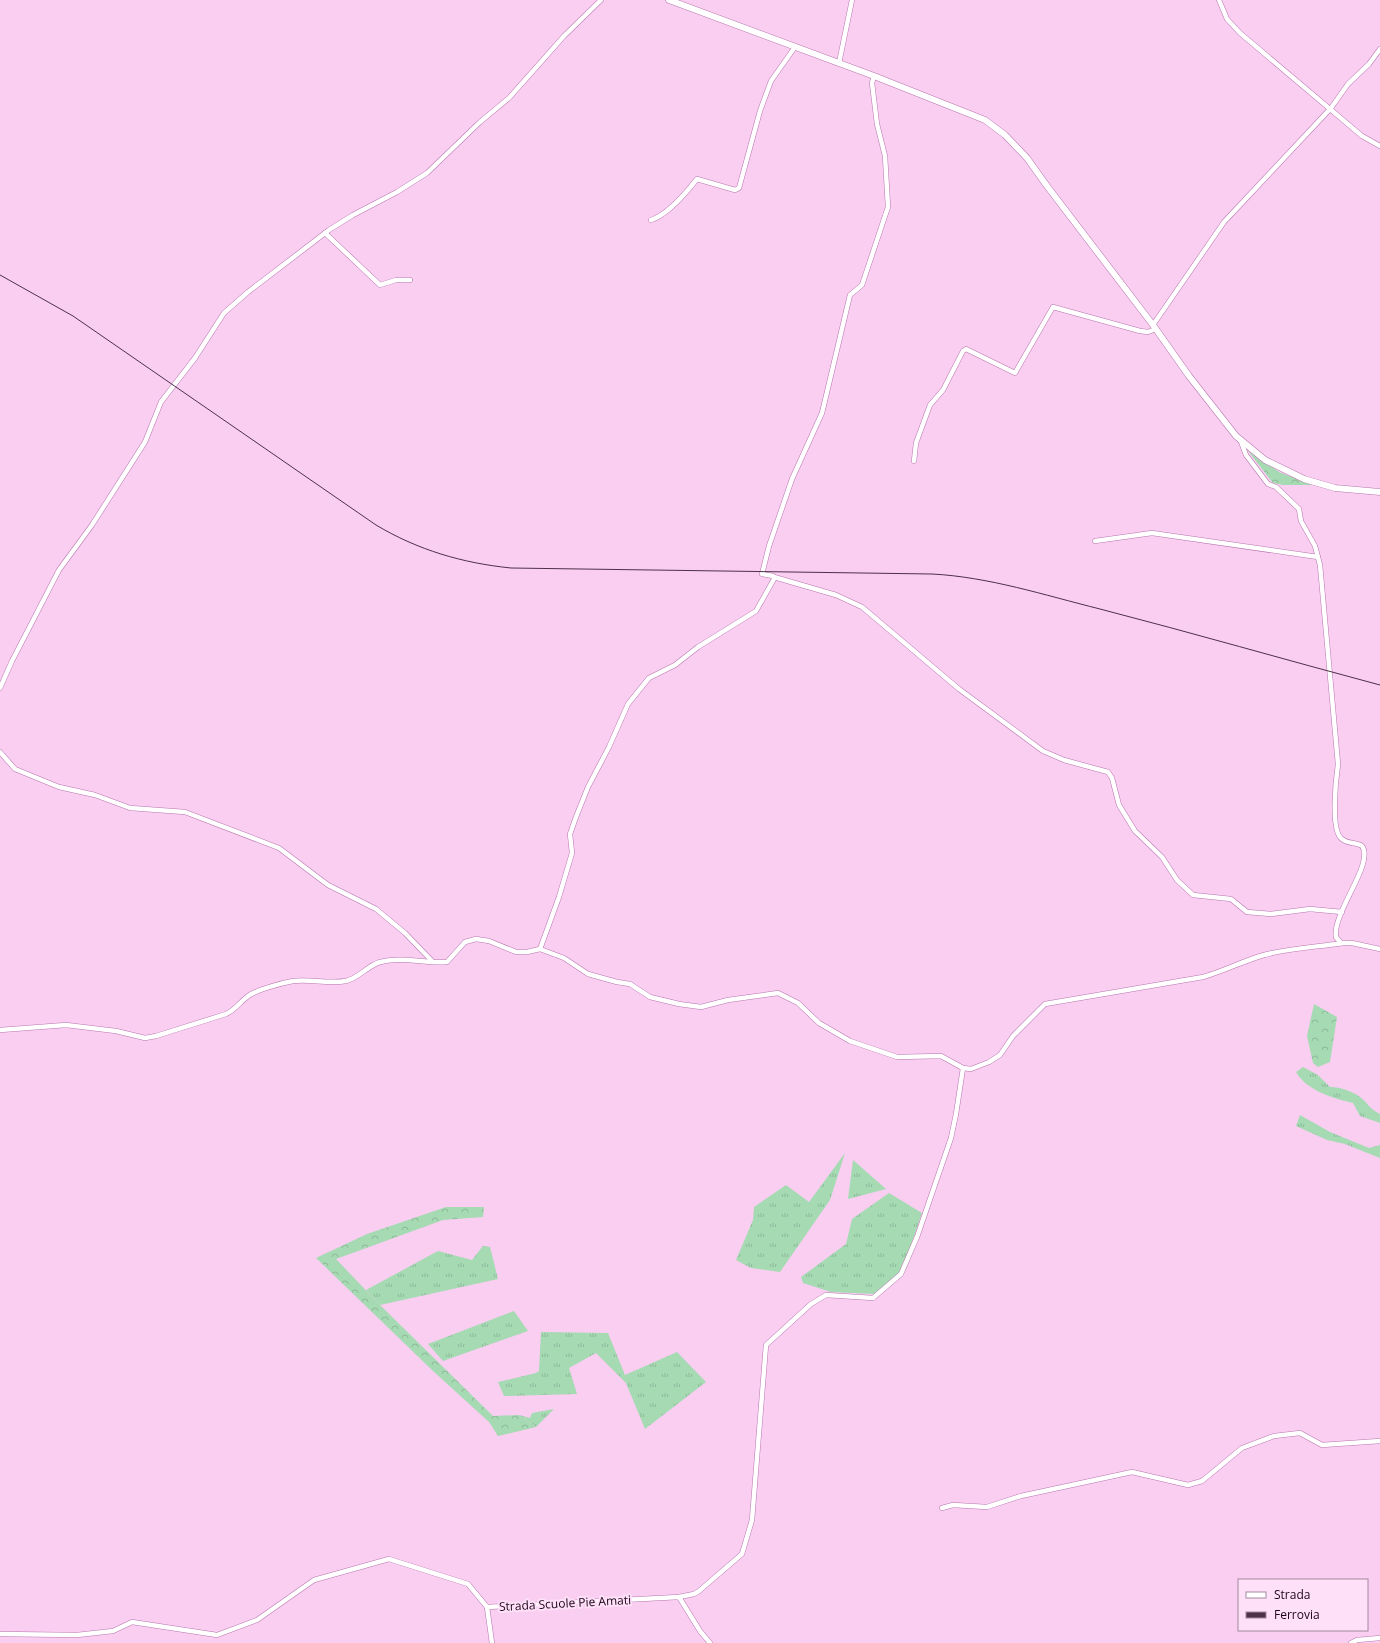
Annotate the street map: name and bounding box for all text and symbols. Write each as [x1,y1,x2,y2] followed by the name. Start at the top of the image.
[1238,1579,1368,1631] legend
[1274,1586,1310,1603] text: Strada
[499,1591,631,1615] street label: Strada Scuole Pie Amati
[1274,1606,1320,1623] text: Ferrovia

